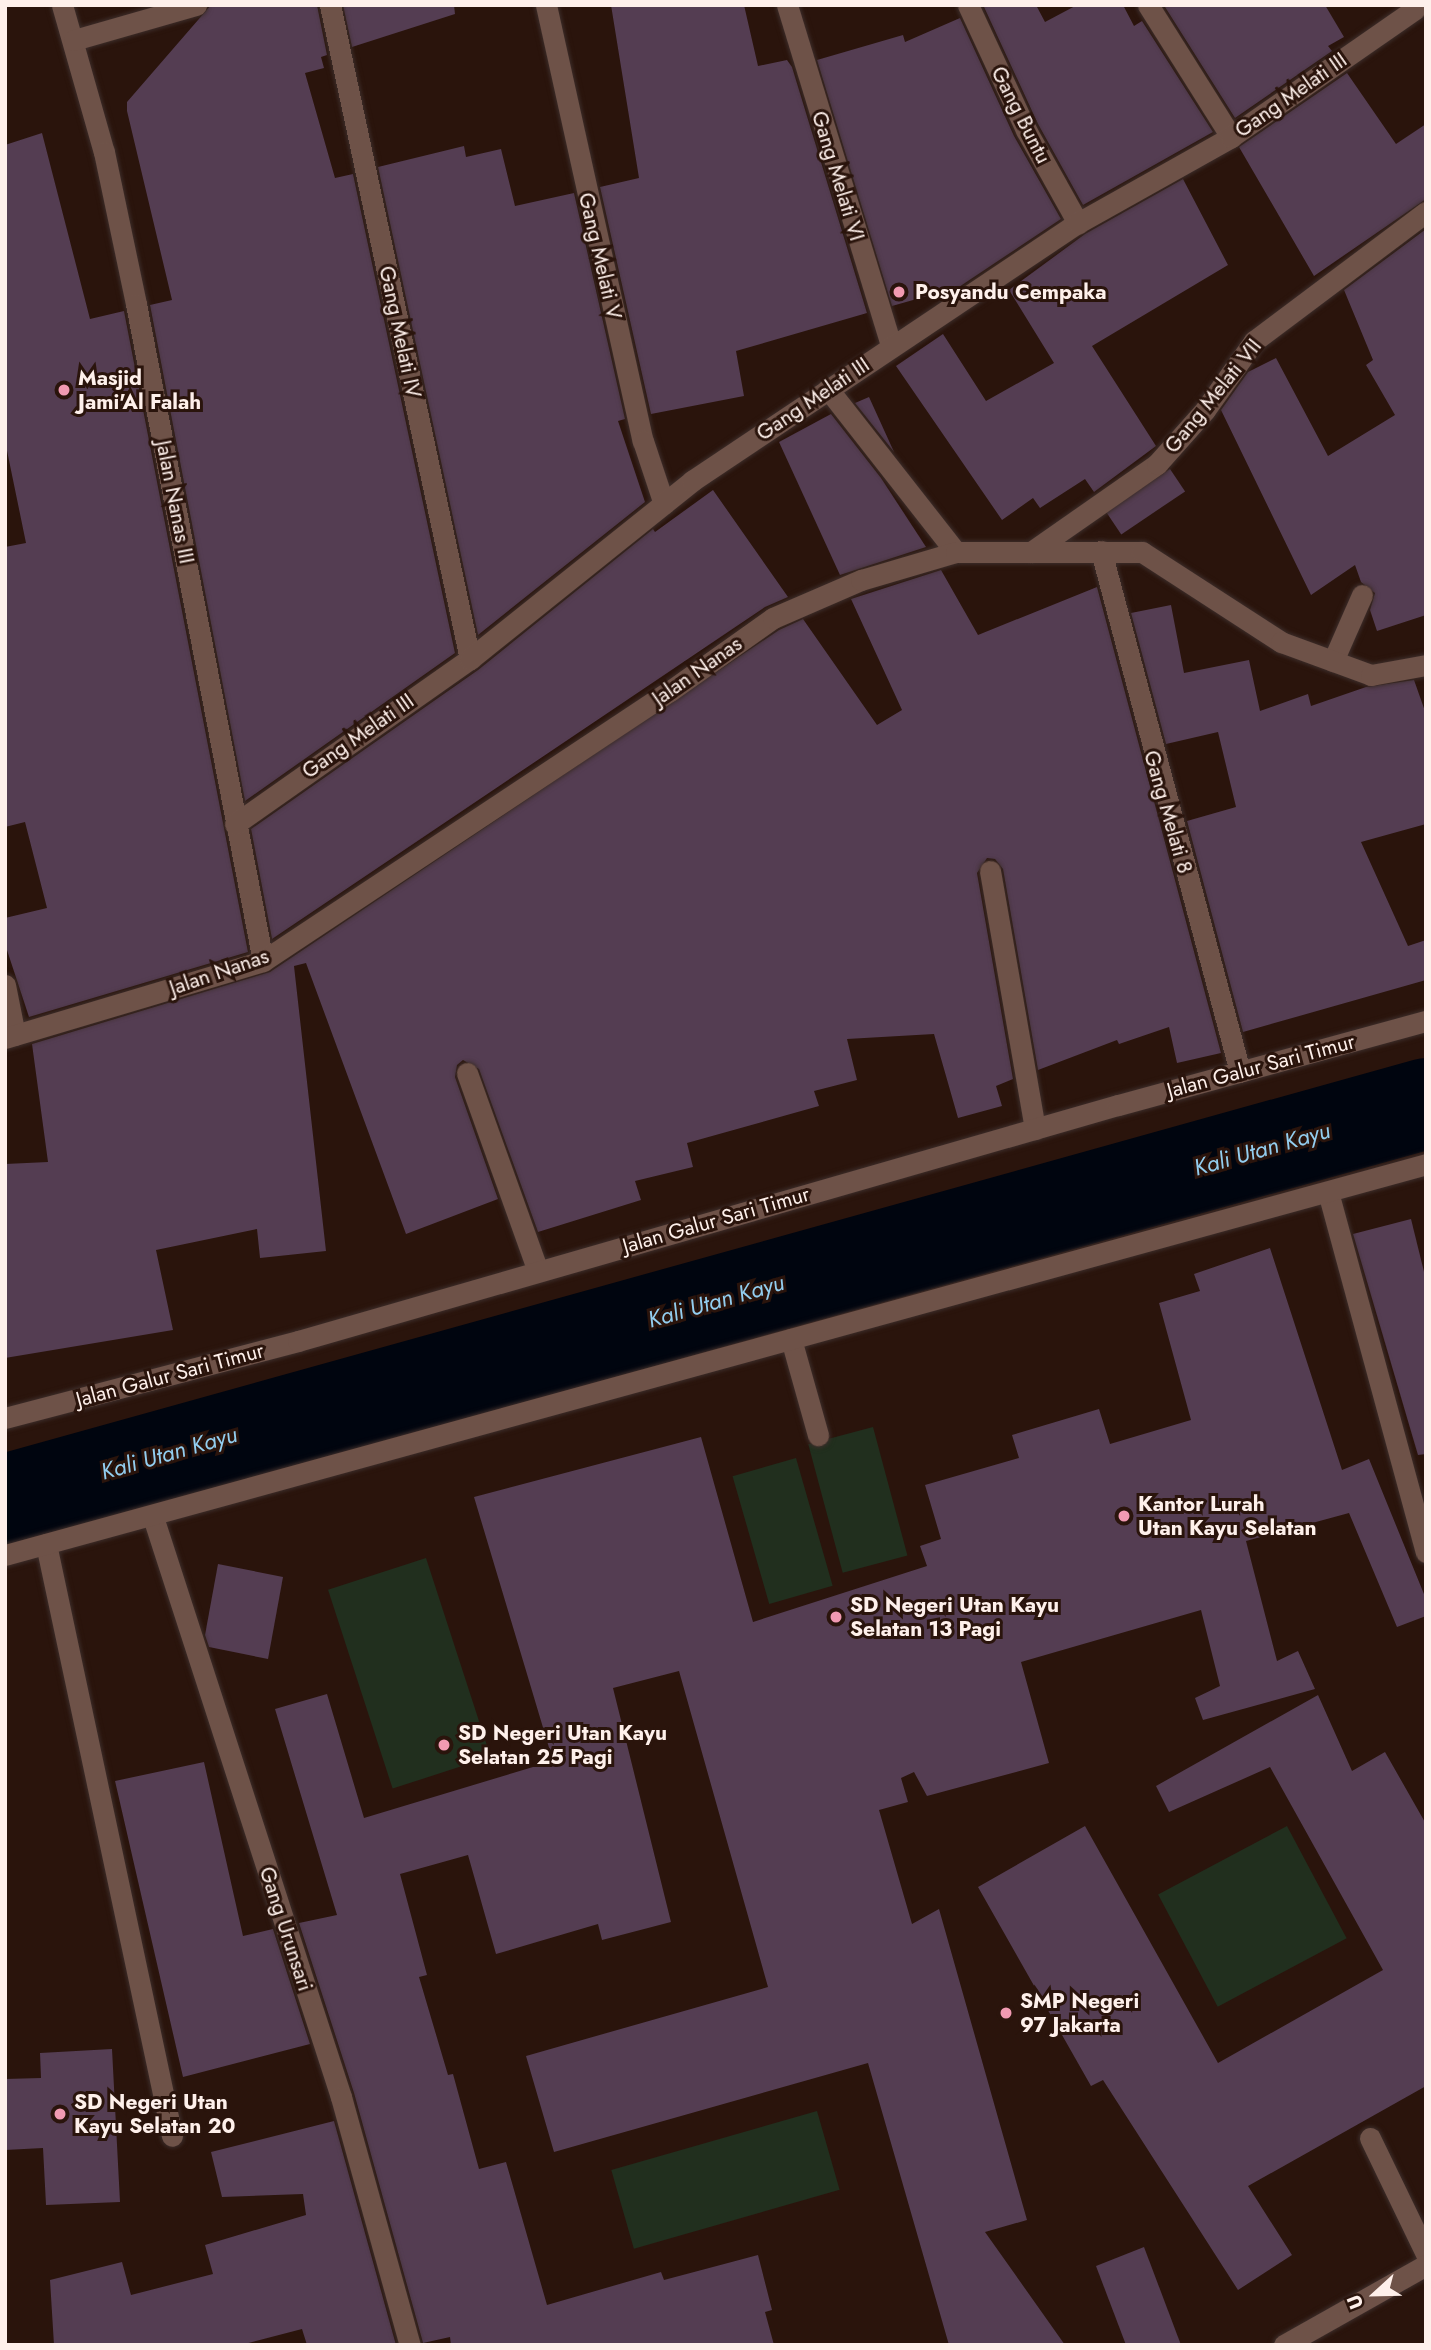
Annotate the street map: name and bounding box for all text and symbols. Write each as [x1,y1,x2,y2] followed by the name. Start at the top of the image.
[1230,47,1352,143] street label: Gang Melati III
[986,62,1056,168] street label: Gang Buntu
[806,108,870,244] street label: Gang Melati VI
[573,190,627,322] street label: Gang Melati V
[374,264,426,400] street label: Gang Melati IV
[915,279,1107,305] place label: Posyandu Cempaka
[889,282,909,302] marker: Posyandu Cempaka
[1159,334,1267,458] street label: Gang Melati VII
[752,352,874,446] street label: Gang Melati III
[78,365,201,415] place label: Masjid Jami'Al Falah
[56,382,72,398] marker: Masjid Jami'Al Falah
[151,438,199,566] street label: Jalan Nanas III
[647,631,747,711] street label: Jalan Nanas
[297,688,419,784] street label: Gang Melati III
[1138,748,1198,876] street label: Gang Melati 8
[166,943,272,1001] street label: Jalan Nanas
[1164,1029,1358,1103] street label: Jalan Galur Sari Timur
[1191,1116,1333,1182] water label: Kali Utan Kayu
[620,1181,812,1259] street label: Jalan Galur Sari Timur
[645,1268,787,1334] water label: Kali Utan Kayu
[73,1338,267,1412] street label: Jalan Galur Sari Timur
[98,1420,240,1486] water label: Kali Utan Kayu
[1138,1491,1317,1541] place label: Kantor Lurah Utan Kayu Selatan
[1116,1508,1132,1524] marker: Kantor Lurah Utan Kayu Selatan
[850,1592,1059,1642] place label: SD Negeri Utan Kayu Selatan 13 Pagi
[828,1609,844,1625] marker: SD Negeri Utan Kayu Selatan 13 Pagi
[458,1720,667,1770] place label: SD Negeri Utan Kayu Selatan 25 Pagi
[436,1737,452,1753] marker: SD Negeri Utan Kayu Selatan 25 Pagi
[254,1864,318,1994] street label: Gang Urunsari
[1020,1988,1139,2038] place label: SMP Negeri 97 Jakarta
[998,2005,1014,2021] marker: SMP Negeri 97 Jakarta
[74,2089,235,2139] place label: SD Negeri Utan Kayu Selatan 20
[52,2106,68,2122] marker: SD Negeri Utan Kayu Selatan 20
[1340,2259,1410,2329] north arrow
[1340,2291,1370,2313] text: U

